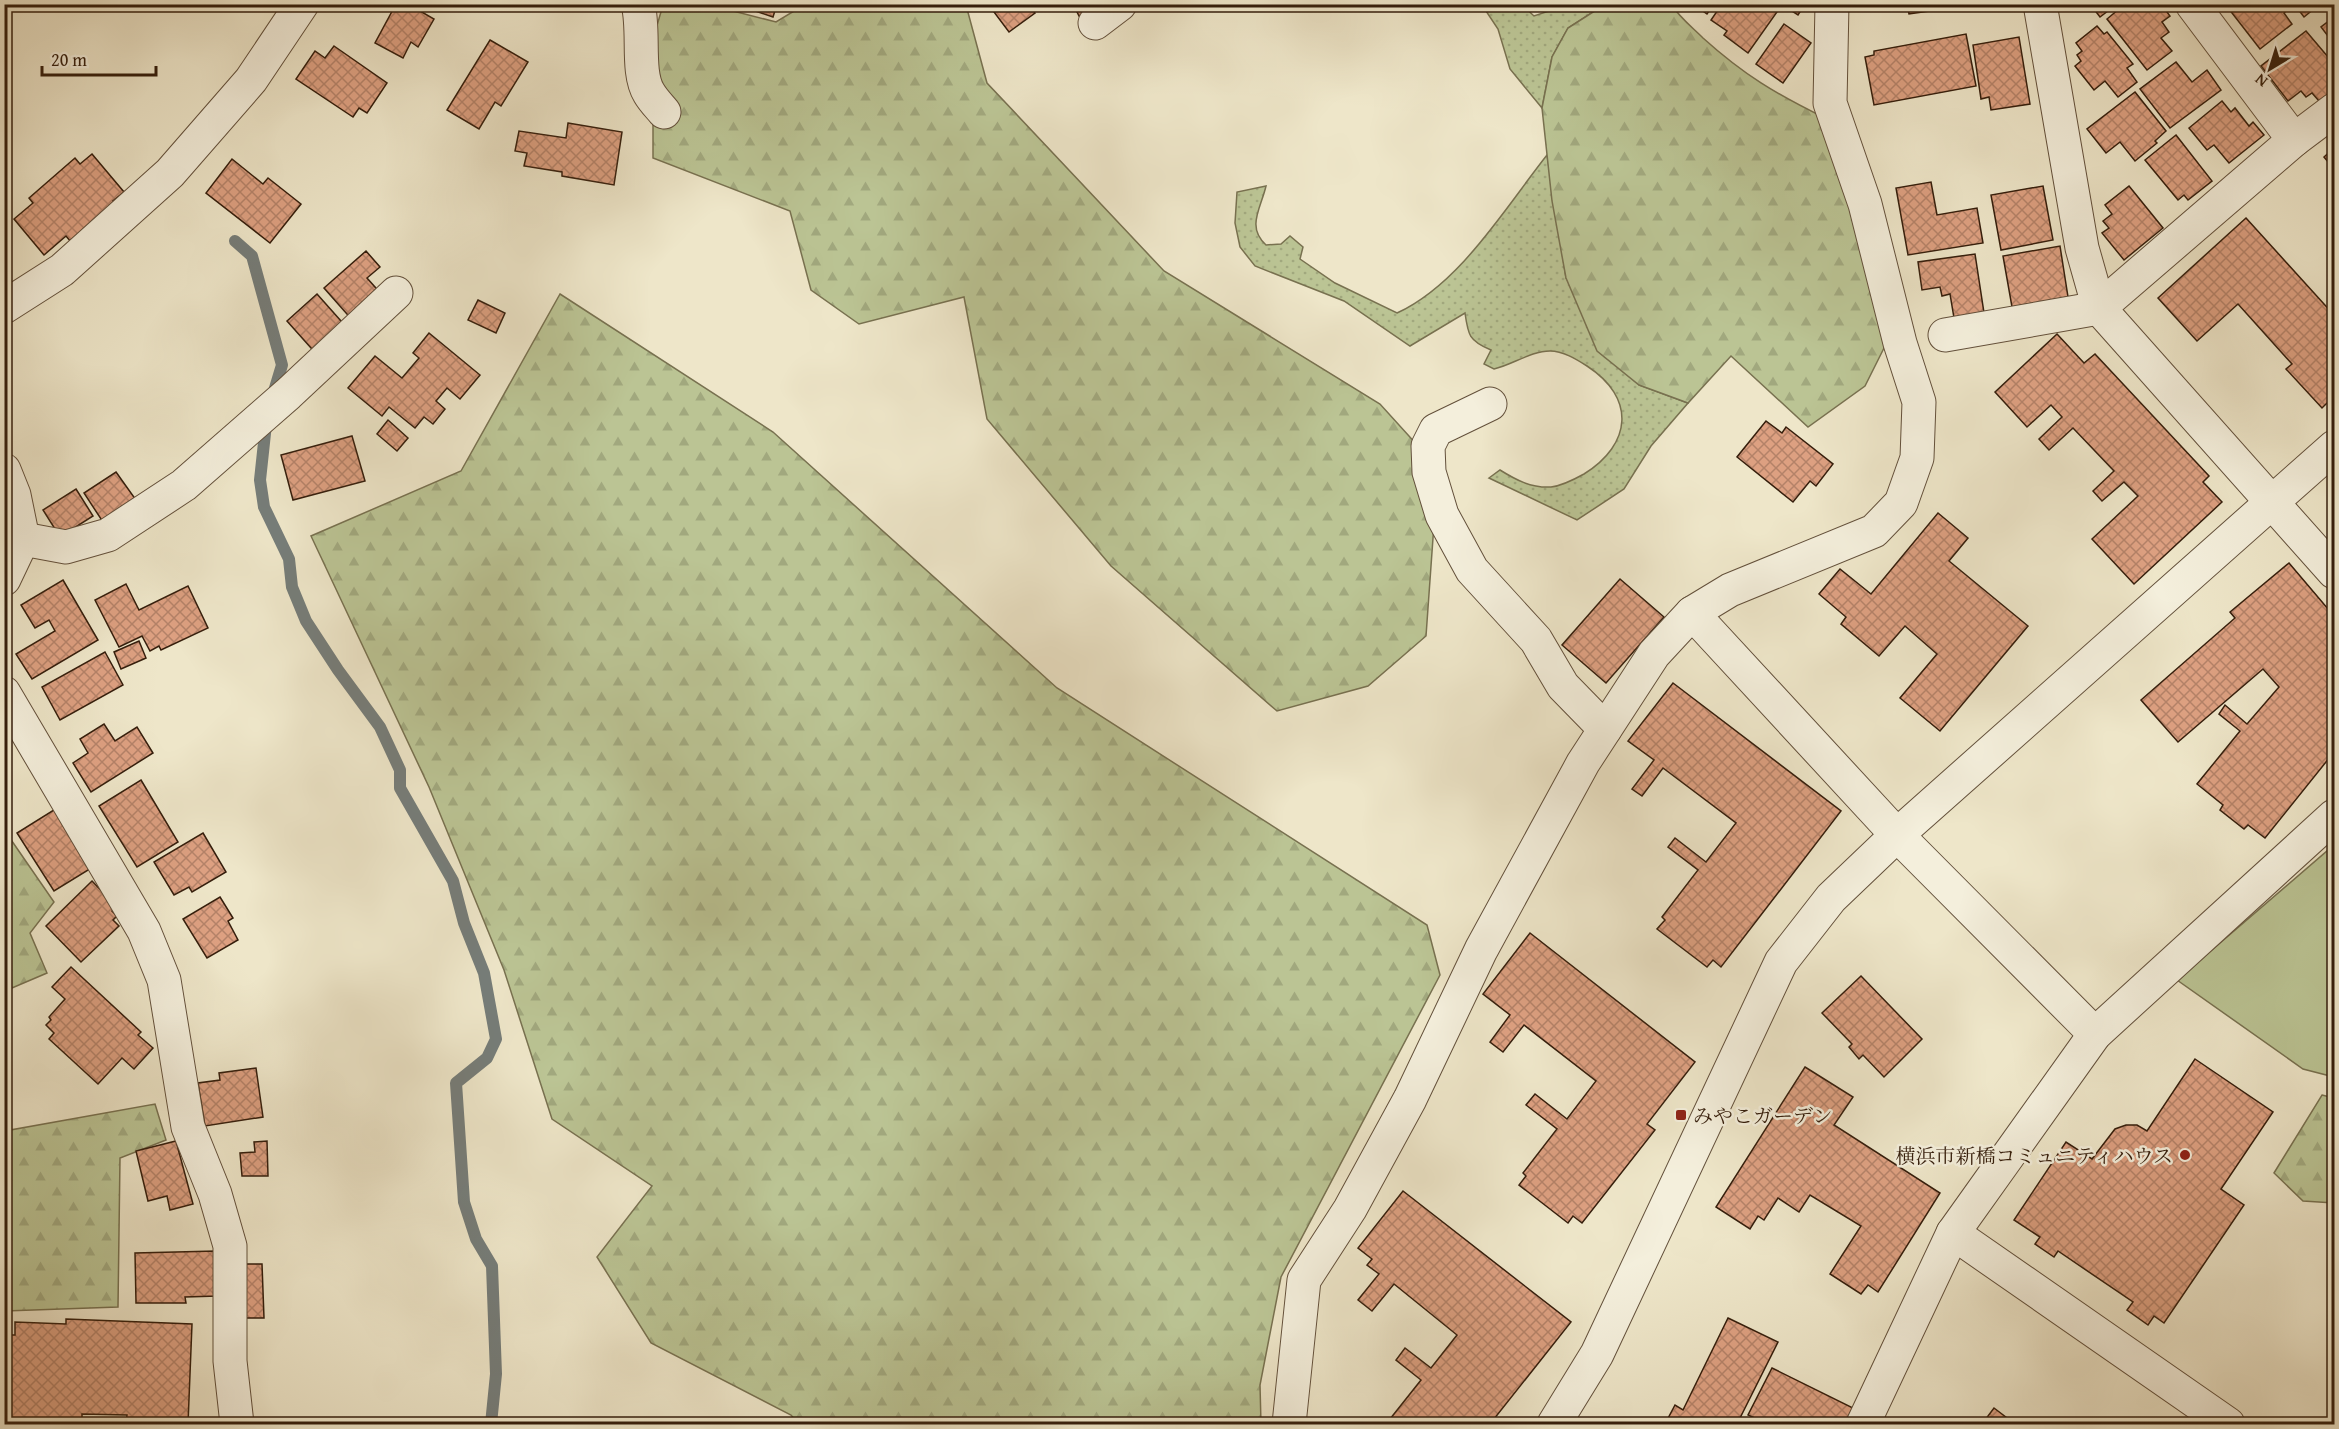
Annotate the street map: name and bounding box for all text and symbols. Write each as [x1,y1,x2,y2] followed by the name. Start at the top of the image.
[42,39,156,77] scale bar
[2240,39,2300,99] north arrow
[51,46,87,73] text: 20 m
[2249,68,2272,94] text: N
[1693,1101,1833,1130] place label: みやこガーデン
[1674,1108,1688,1122] marker: みやこガーデン
[1896,1141,2173,1170] place label: 横浜市新橋コミュニティハウス
[2178,1148,2192,1162] marker: 横浜市新橋コミュニティハウス

